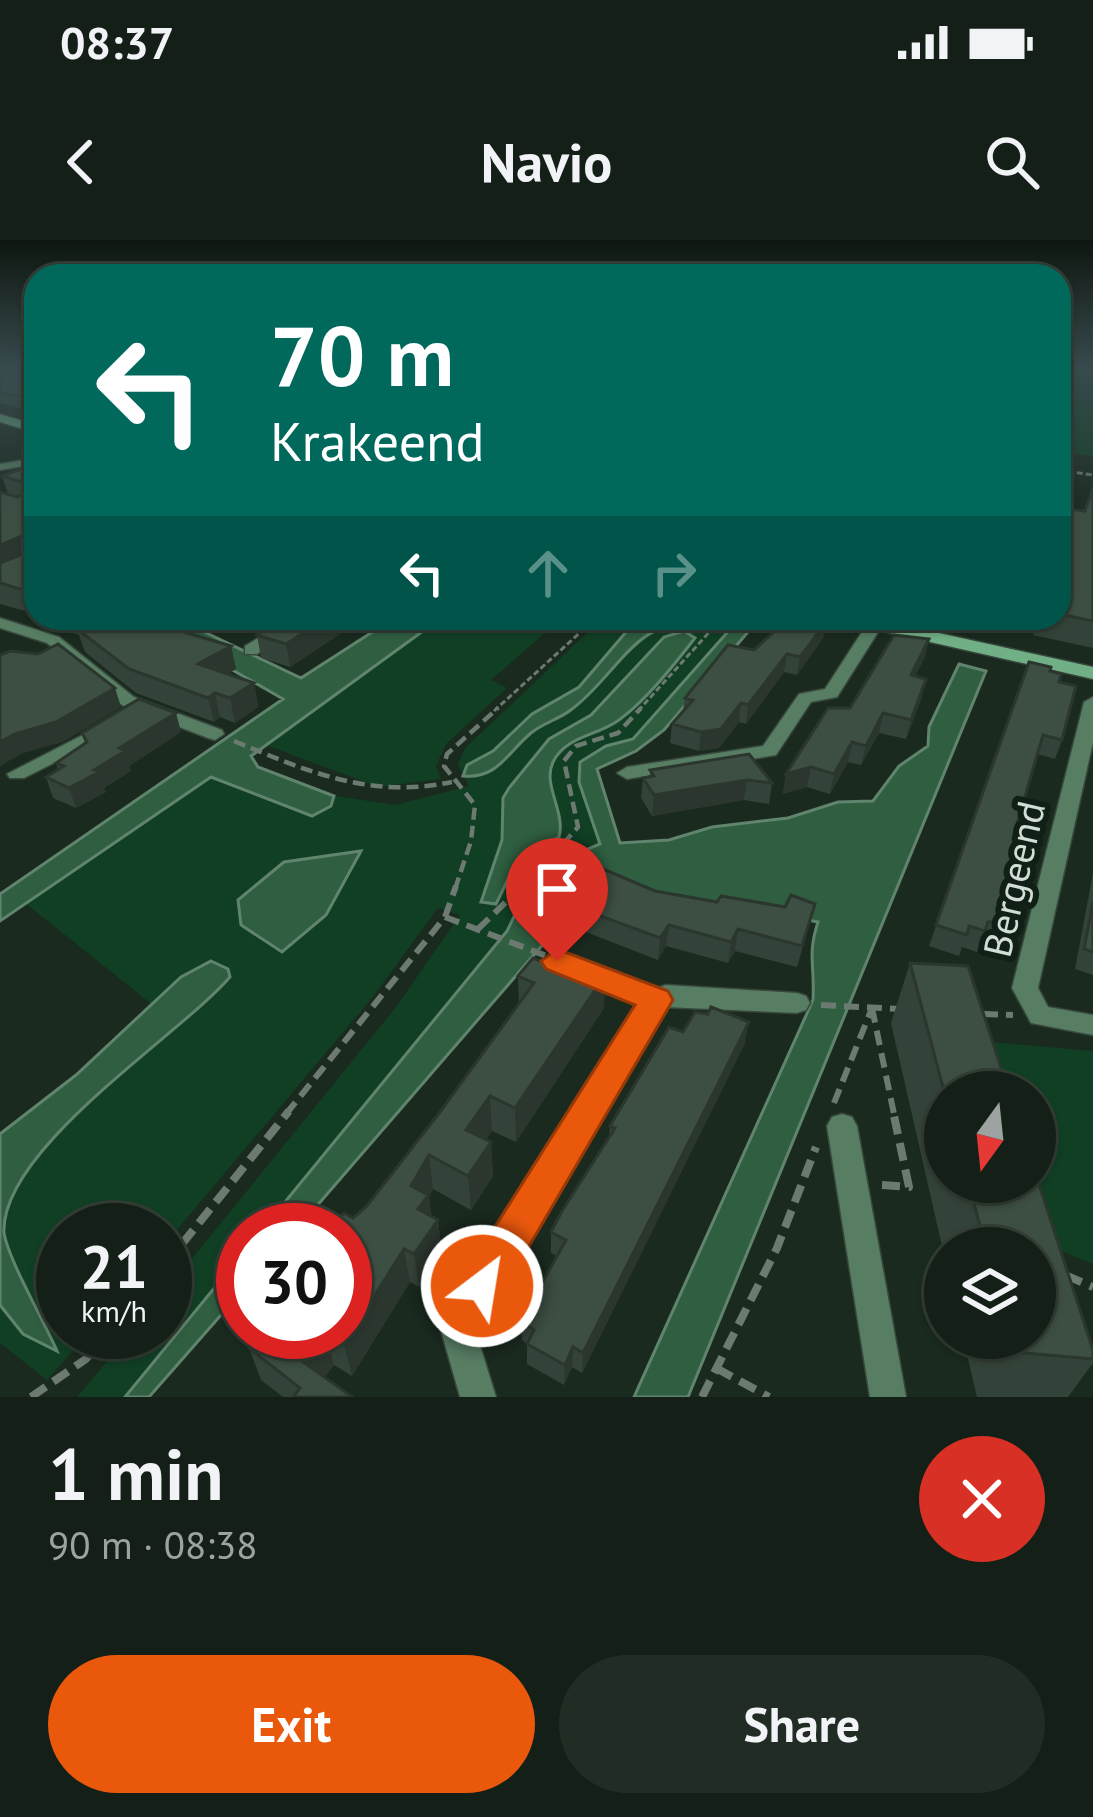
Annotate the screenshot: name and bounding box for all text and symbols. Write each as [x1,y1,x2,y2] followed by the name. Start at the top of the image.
[60,13,174,71] text: 08:37
[481,127,612,197] text: Navio
[48,129,114,195] icon: back
[979,129,1045,195] icon: search
[270,300,454,409] text: 70 m
[72,312,228,468] icon: left
[270,406,485,476] text: Krakeend
[389,540,455,606] icon: left
[515,540,581,606] icon: ahead
[641,540,707,606] icon: right
[971,796,1056,962] street label: Bergeend
[506,838,608,961] pin
[524,856,590,922] icon: arrive
[924,1071,1056,1203] north arrow
[924,1071,1056,1359] map controls
[216,1203,372,1359] speed limit sign: 30
[419,1223,545,1349] position arrow
[80,1227,148,1305] text: 21
[924,1227,1056,1359] button: layers
[81,1291,147,1330] text: km/h
[48,1427,224,1520] text: 1 min
[919,1436,1045,1562] button: close
[48,1519,257,1570] text: 90 m · 08:38
[48,1655,535,1793] button: Exit
[559,1655,1045,1793] button: Share

